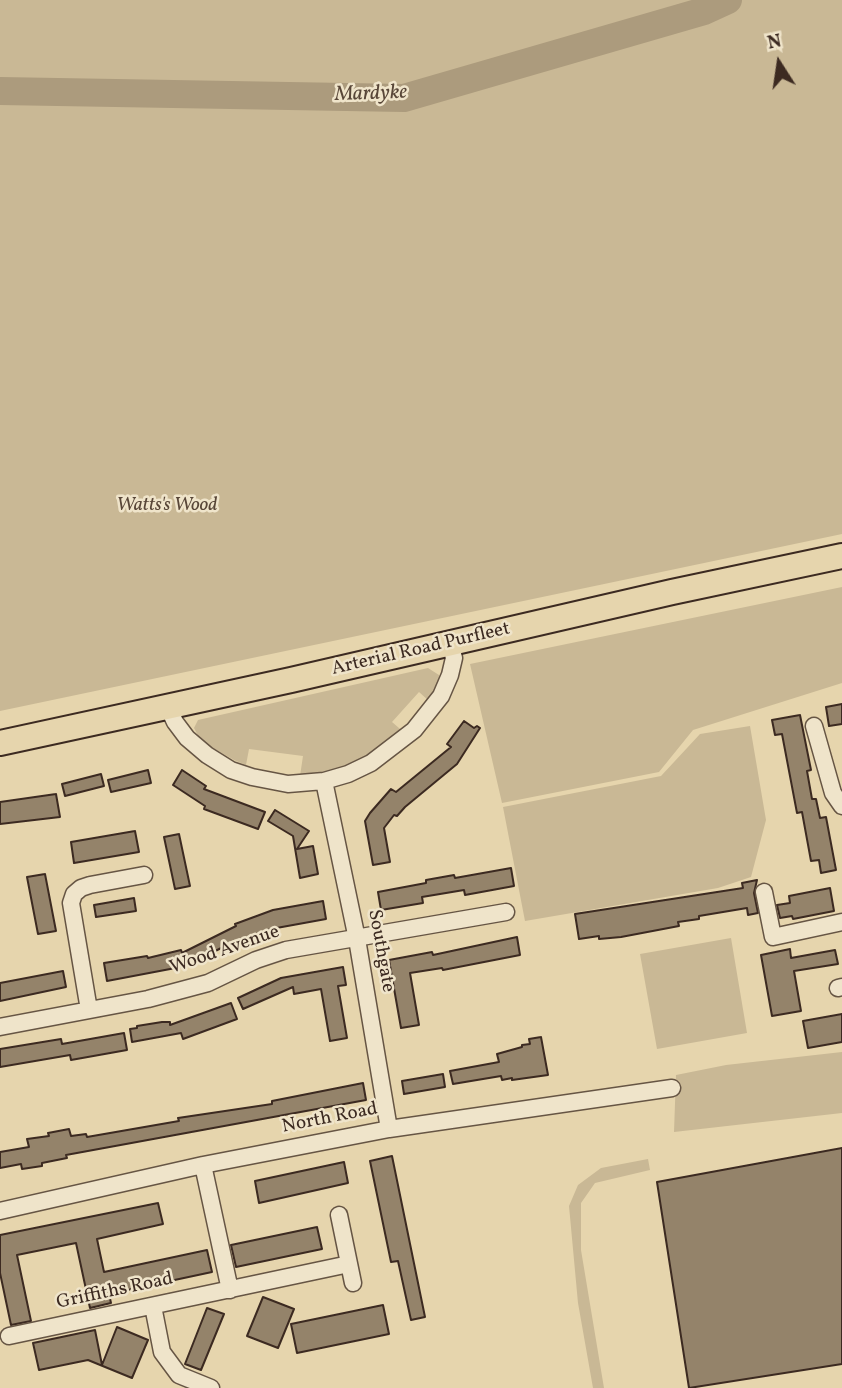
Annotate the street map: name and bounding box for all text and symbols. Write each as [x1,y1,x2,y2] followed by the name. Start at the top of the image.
[744,28,814,98] north arrow
[765,28,784,57] text: N
[334,81,408,109] water label: Mardyke
[117,496,217,518] park label: Watts's Wood
[330,618,512,682] street label: Arterial Road Purfleet
[362,908,398,994] street label: Southgate
[167,922,283,980] street label: Wood Avenue
[280,1099,380,1139] street label: North Road
[55,1269,175,1315] street label: Griffiths Road

